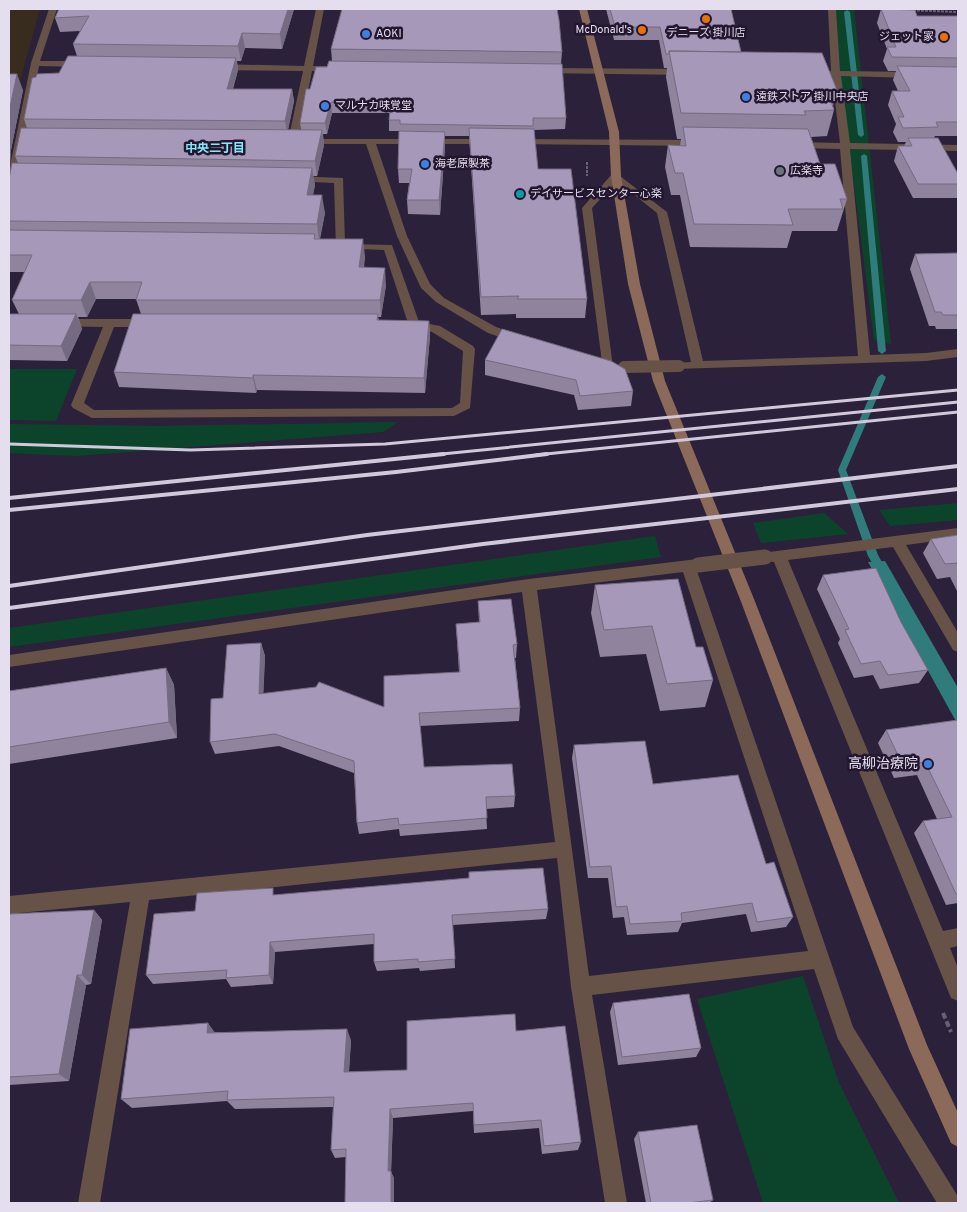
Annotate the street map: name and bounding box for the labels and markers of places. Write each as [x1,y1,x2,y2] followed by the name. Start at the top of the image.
[700,13,712,25] marker: デニーズ 掛川店
[576,23,632,37] place label: McDonald's
[636,24,648,36] marker: McDonald's
[666,26,746,40] place label: デニーズ 掛川店
[376,27,402,41] place label: AOKI
[360,28,372,40] marker: AOKI
[879,30,934,44] place label: ジェット家
[938,31,950,43] marker: ジェット家
[756,90,869,104] place label: 遠鉄ストア 掛川中央店
[740,91,752,103] marker: 遠鉄ストア 掛川中央店
[335,99,412,113] place label: マルナカ味覚堂
[319,100,331,112] marker: マルナカ味覚堂
[435,157,490,171] place label: 海老原製茶
[419,158,431,170] marker: 海老原製茶
[790,164,823,178] place label: 広楽寺
[774,165,786,177] marker: 広楽寺
[530,187,662,201] place label: デイサービスセンター心楽
[514,188,526,200] marker: デイサービスセンター心楽
[848,755,918,773] place label: 高柳治療院
[922,758,934,770] marker: 高柳治療院

